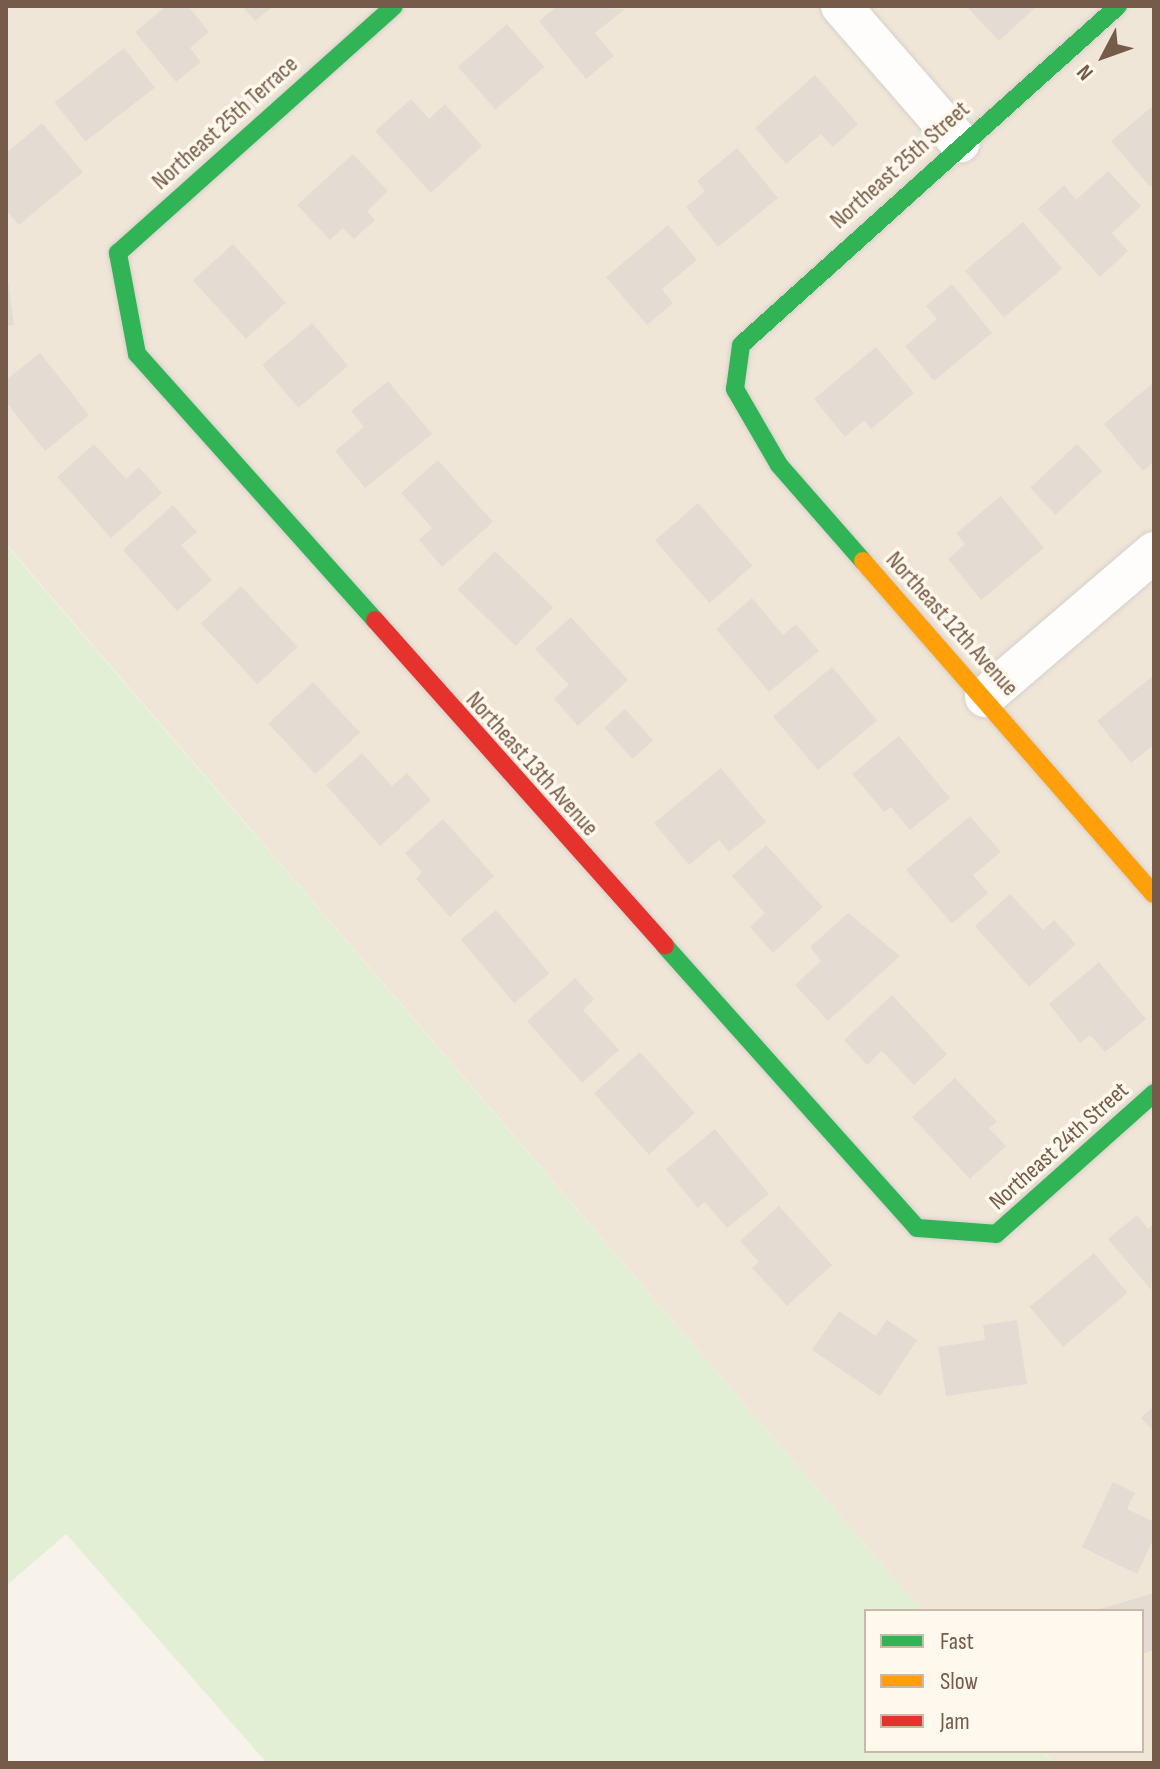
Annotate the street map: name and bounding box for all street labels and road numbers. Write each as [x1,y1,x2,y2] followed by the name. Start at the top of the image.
[146,50,304,196] street label: Northeast 25th Terrace
[825,95,975,235] street label: Northeast 25th Street
[880,546,1024,702] street label: Northeast 12th Avenue
[460,686,604,842] street label: Northeast 13th Avenue
[983,1076,1135,1216] street label: Northeast 24th Street

